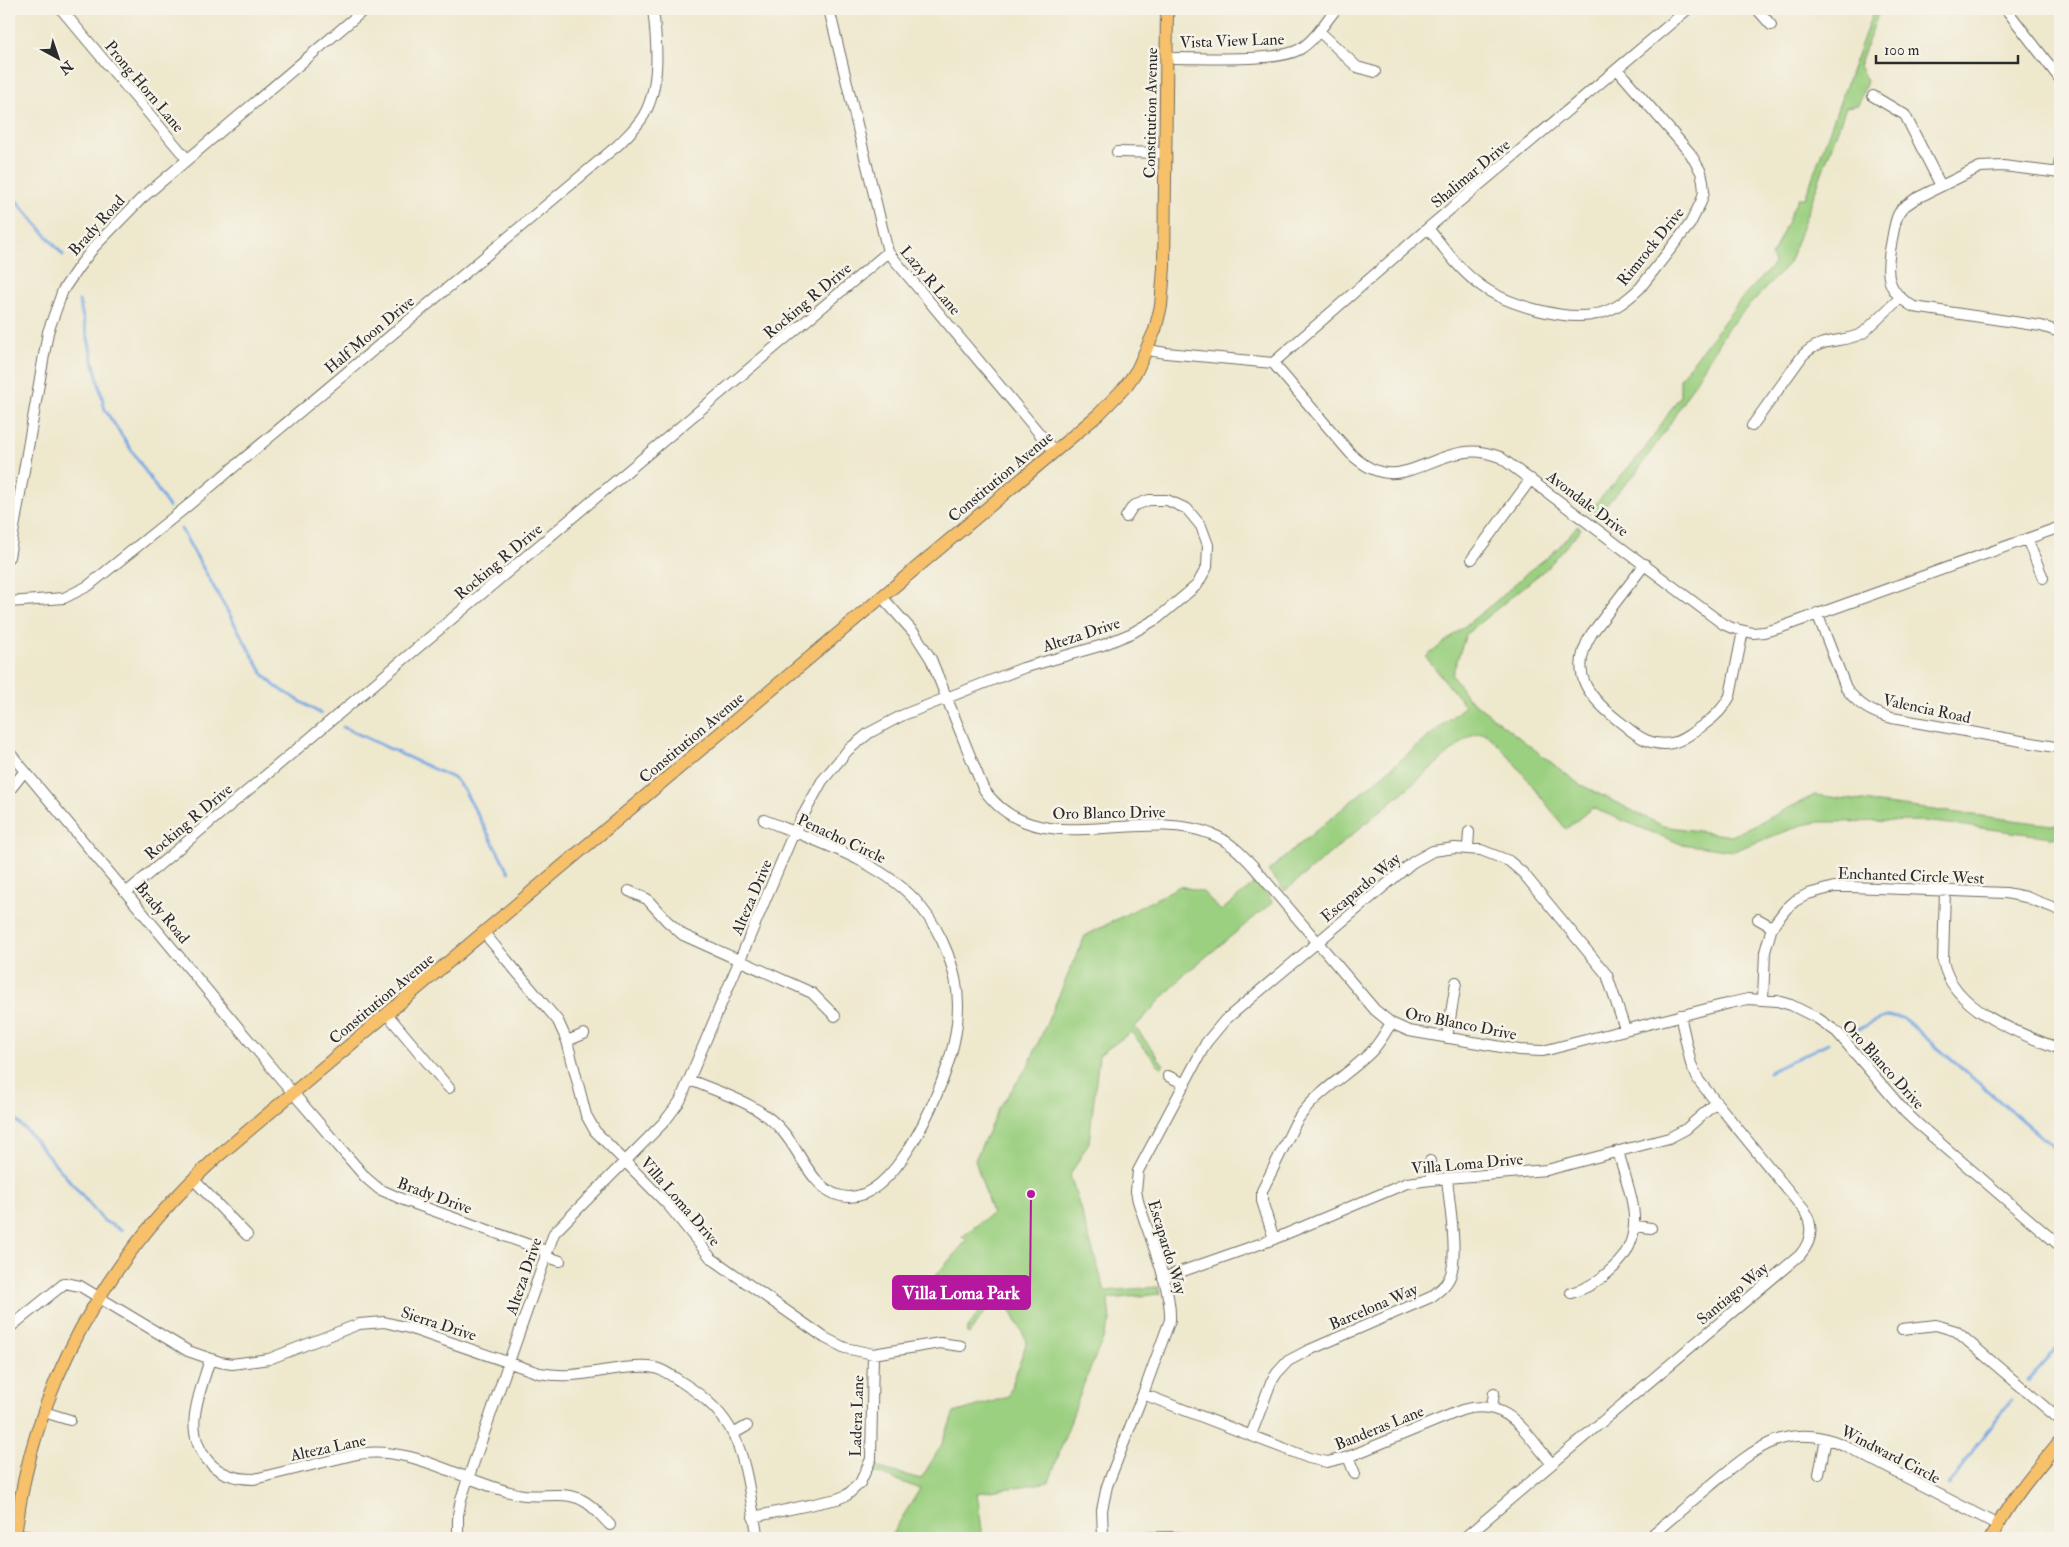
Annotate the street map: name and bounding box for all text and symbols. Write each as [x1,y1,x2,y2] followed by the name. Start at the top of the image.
[1179,29,1285,53] street label: Vista View Lane
[32,32,82,82] north arrow
[1876,32,2019,64] scale bar
[100,37,189,137] street label: Prong Horn Lane
[1884,41,1920,60] text: 100 m
[1140,47,1162,179] street label: Constitution Avenue
[55,56,77,78] text: N
[1427,135,1515,213] street label: Shalimar Drive
[64,191,129,260] street label: Brady Road
[1613,203,1689,290] street label: Rimrock Drive
[895,242,965,320] street label: Lazy R Lane
[760,258,856,343] street label: Rocking R Drive
[321,291,419,378] street label: Half Moon Drive
[944,427,1057,527] street label: Constitution Avenue
[1542,466,1633,541] street label: Avondale Drive
[451,519,547,604] street label: Rocking R Drive
[1039,613,1123,657] street label: Alteza Drive
[635,688,748,788] street label: Constitution Avenue
[1881,690,1973,728] street label: Valencia Road
[141,779,237,864] street label: Rocking R Drive
[1052,802,1166,824] street label: Oro Blanco Drive
[794,810,889,868] street label: Penacho Circle
[1317,848,1406,928] street label: Escapardo Way
[727,856,777,939] street label: Alteza Drive
[1837,863,1985,889] street label: Enchanted Circle West
[131,878,194,948] street label: Brady Road
[325,949,438,1049] street label: Constitution Avenue
[1403,1003,1519,1045] street label: Oro Blanco Drive
[1838,1016,1929,1114] street label: Oro Blanco Drive
[1410,1149,1524,1179] street label: Villa Loma Drive
[636,1153,725,1251] street label: Villa Loma Drive
[395,1173,475,1219] street label: Brady Drive
[1142,1198,1191,1298] street label: Escapardo Way
[501,1235,547,1319] street label: Alteza Drive
[1693,1258,1773,1329] street label: Santiago Way
[893,1276,1030,1309] callout: Villa Loma Park
[1326,1279,1422,1335] street label: Barcelona Way
[901,1282,1020,1305] text: Villa Loma Park
[398,1302,479,1346] street label: Sierra Drive
[846,1375,868,1457] street label: Ladera Lane
[1332,1401,1427,1455] street label: Banderas Lane
[1837,1421,1944,1489] street label: Windward Circle
[288,1430,368,1466] street label: Alteza Lane

